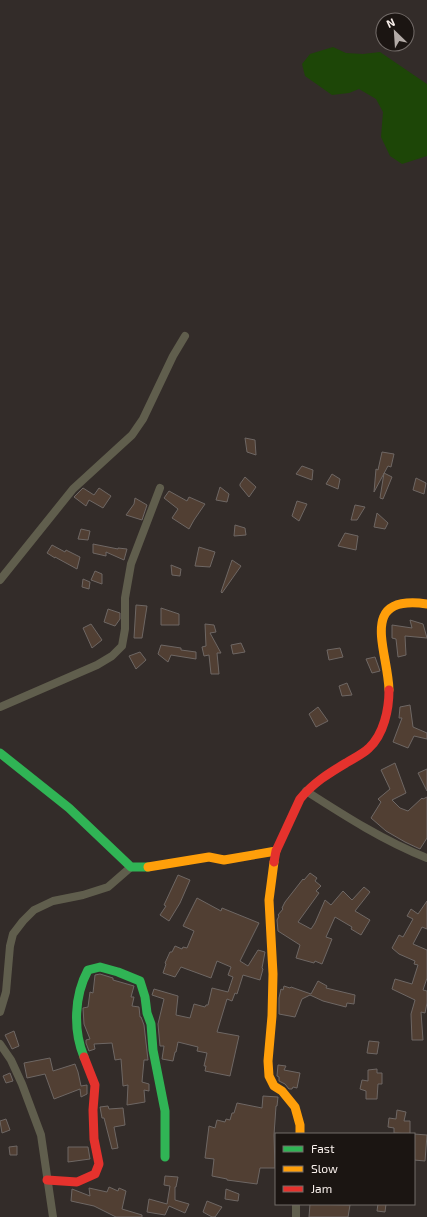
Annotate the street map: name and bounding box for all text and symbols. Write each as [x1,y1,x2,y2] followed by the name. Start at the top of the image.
[375,12,415,52] north arrow
[384,15,397,30] text: N
[275,1133,415,1205] legend
[311,1141,335,1155] text: Fast
[311,1161,338,1175] text: Slow
[311,1181,332,1195] text: Jam

